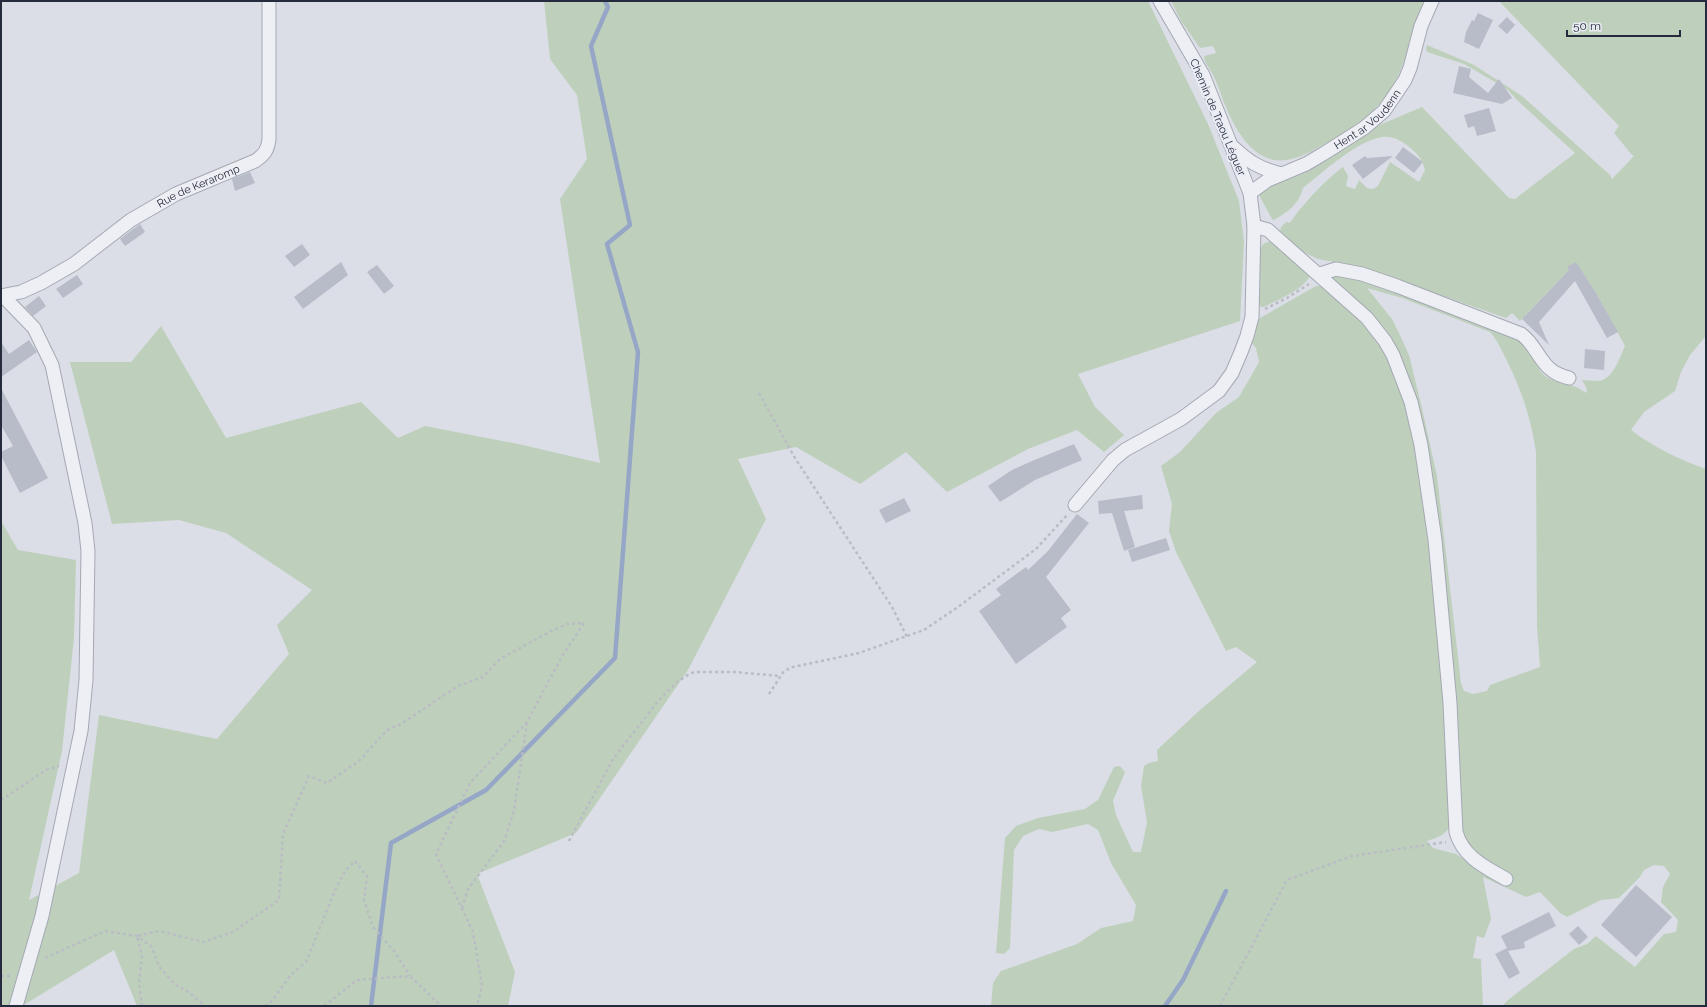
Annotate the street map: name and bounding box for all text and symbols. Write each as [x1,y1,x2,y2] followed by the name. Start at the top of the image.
[1567,12,1680,38] scale bar
[1573,19,1601,33] text: 50 m
[1187,57,1248,178] street label: Chemin de Traou Léguer
[1332,87,1404,152] street label: Hent ar Voudenn
[155,162,242,211] street label: Rue de Keraromp

